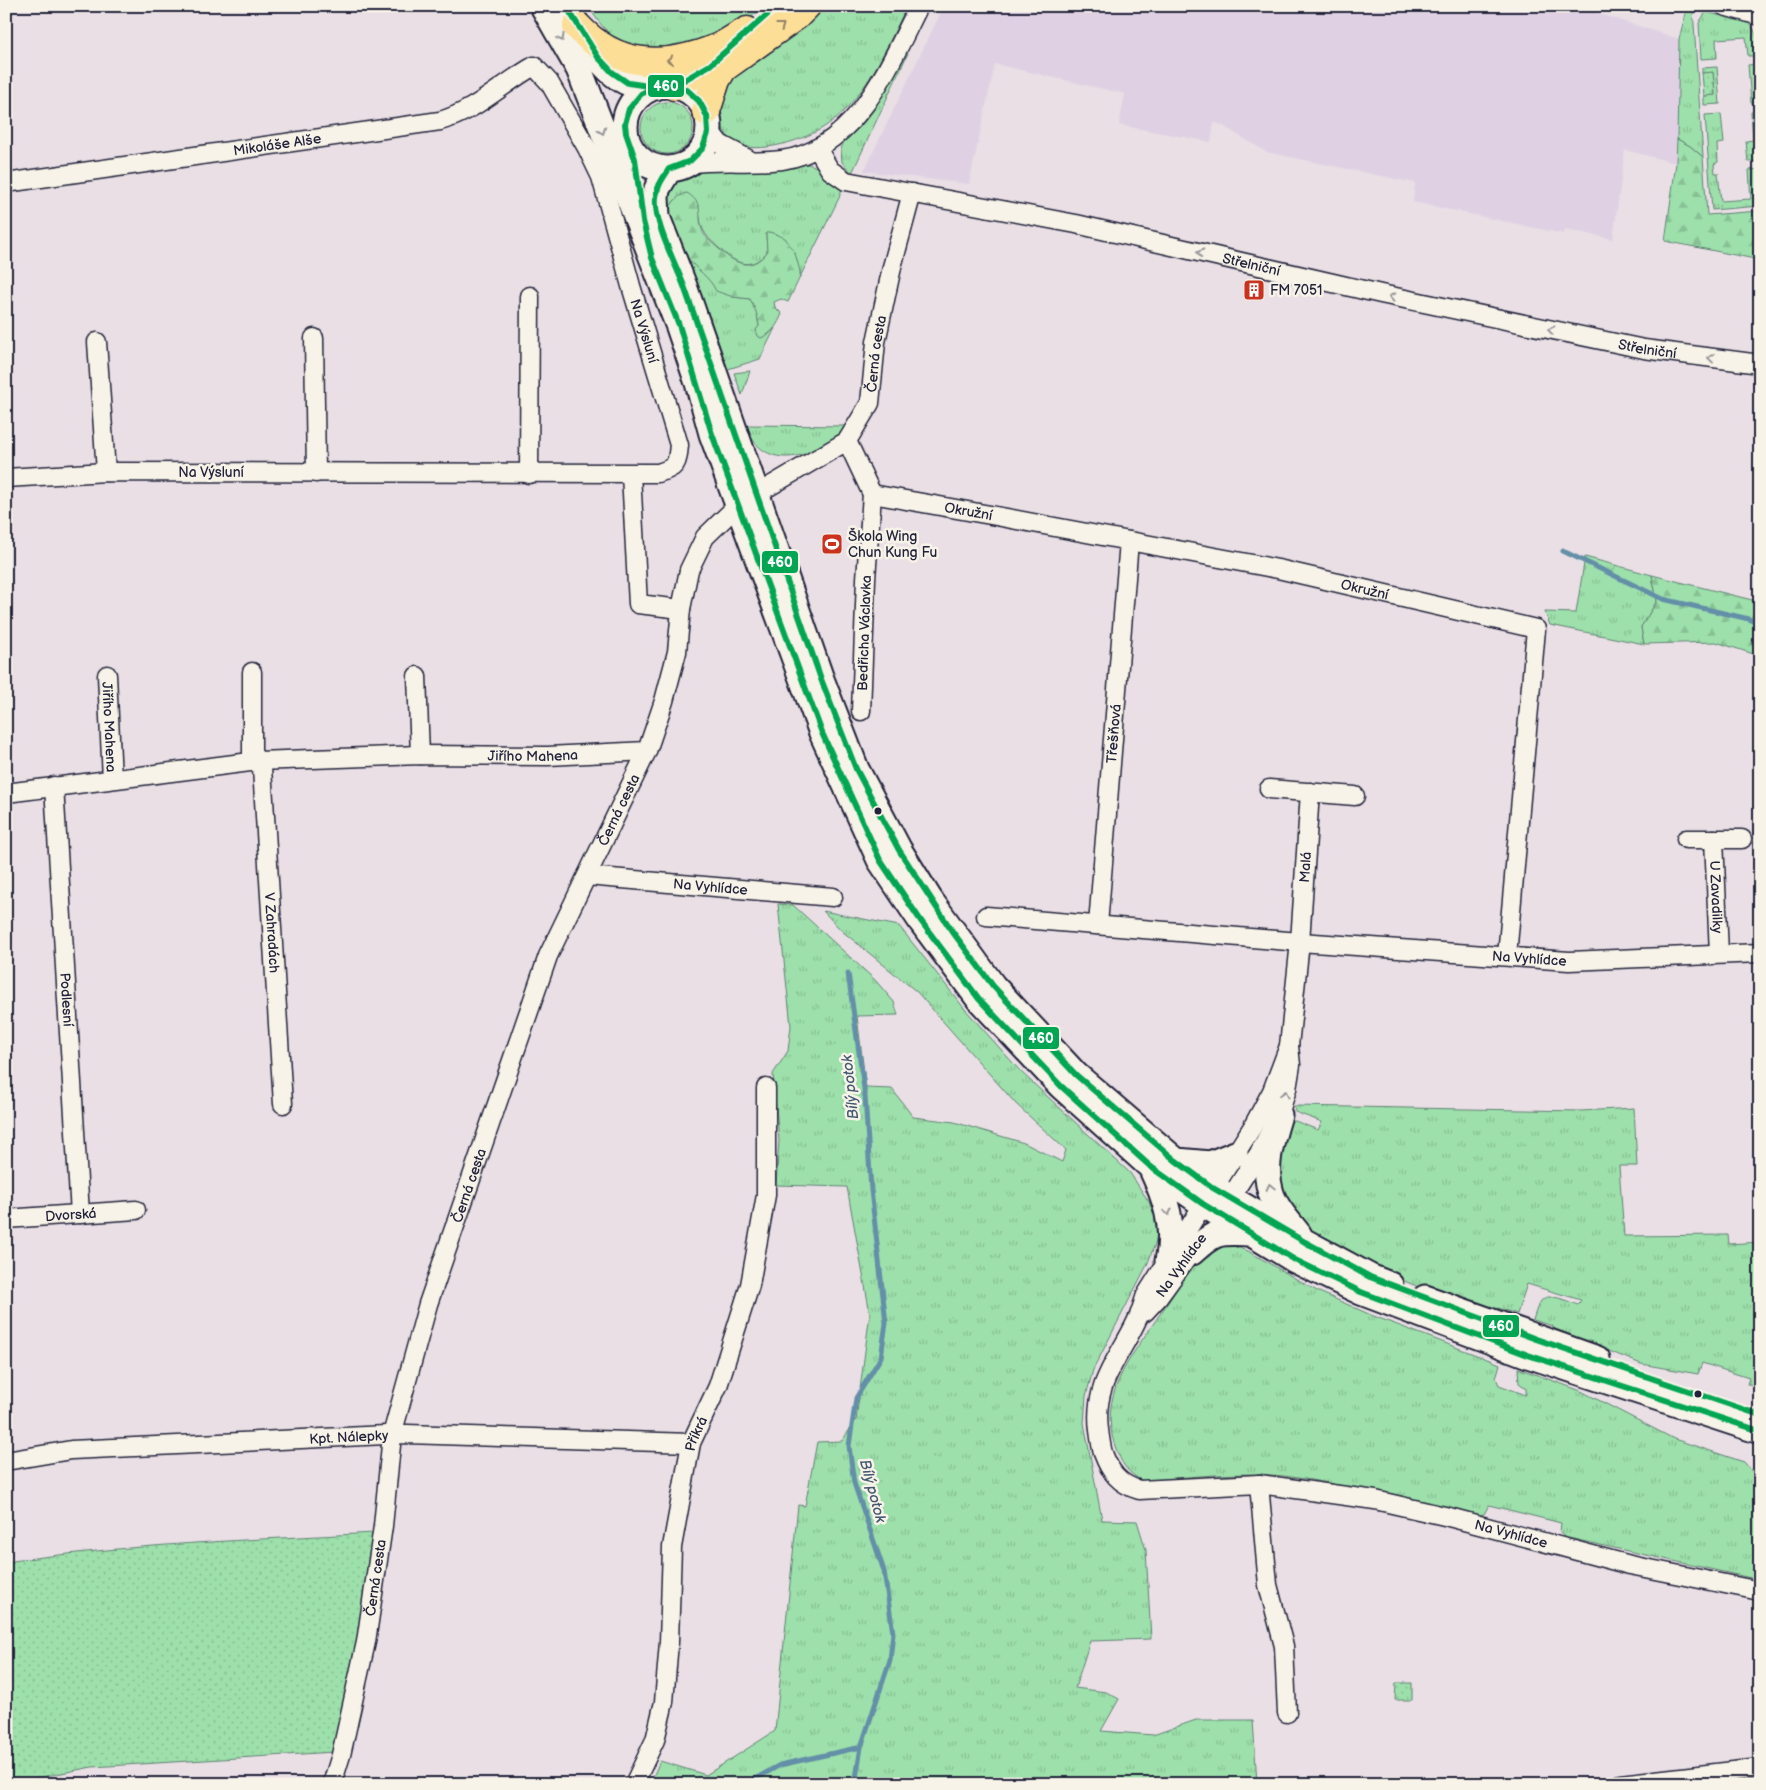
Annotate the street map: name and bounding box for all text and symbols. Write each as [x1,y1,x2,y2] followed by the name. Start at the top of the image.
[775,24,784,32] one-way arrow
[555,32,565,41] one-way arrow
[666,55,674,66] one-way arrow
[647,74,685,98] line badge: 460
[653,78,679,95] text: 460
[596,126,607,135] one-way arrow
[232,130,322,159] street label: Mikoláše Alše
[1195,248,1204,259] one-way arrow
[1221,250,1283,280] street label: Střelniční
[1242,278,1266,302] building icon: FM 7051
[1270,282,1322,299] place label: FM 7051
[1388,292,1397,302] one-way arrow
[626,297,662,366] street label: Na Výsluní
[862,314,890,393] street label: Černá cesta
[1547,325,1556,336] one-way arrow
[1617,336,1678,362] street label: Střelniční
[1707,353,1715,364] one-way arrow
[178,464,245,481] street label: Na Výsluní
[943,499,995,524] street label: Okružní
[848,527,937,561] place label: Škola Wing Chun Kung Fu
[820,532,844,556] sports icon: Škola Wing Chun Kung Fu
[761,550,799,574] line badge: 460
[767,554,793,571] text: 460
[854,575,875,691] street label: Bedřicha Václavka
[1339,576,1391,604] street label: Okružní
[98,681,120,773] street label: Jiřího Mahena
[1103,703,1125,764] street label: Třešňová
[488,746,579,765] street label: Jiřího Mahena
[594,771,644,849] street label: Černá cesta
[873,806,883,816] unlabelled marker
[1296,851,1315,883] street label: Malá
[1706,860,1726,934] street label: U Zavadilky
[673,875,749,899] street label: Na Vyhlídce
[261,892,283,974] street label: V Zahradách
[1491,948,1567,970] street label: Na Vyhlídce
[56,972,77,1028] street label: Podlesní
[1022,1026,1060,1050] line badge: 460
[1028,1030,1054,1047] text: 460
[838,1053,863,1120] water label: Bílý potok
[1279,1090,1290,1098] one-way arrow
[448,1146,490,1225] street label: Černá cesta
[1265,1182,1276,1191] one-way arrow
[45,1205,97,1225] street label: Dvorská
[1162,1208,1173,1217] one-way arrow
[1153,1230,1210,1301] street label: Na Vyhlídce
[1482,1314,1520,1338] line badge: 460
[1488,1318,1514,1335] text: 460
[1693,1389,1703,1399] unlabelled marker
[682,1414,711,1453] street label: Příkrá
[309,1427,389,1448] street label: Kpt. Nálepky
[855,1457,890,1525] water label: Bílý potok
[1473,1516,1549,1552] street label: Na Vyhlídce
[361,1538,390,1617] street label: Černá cesta

